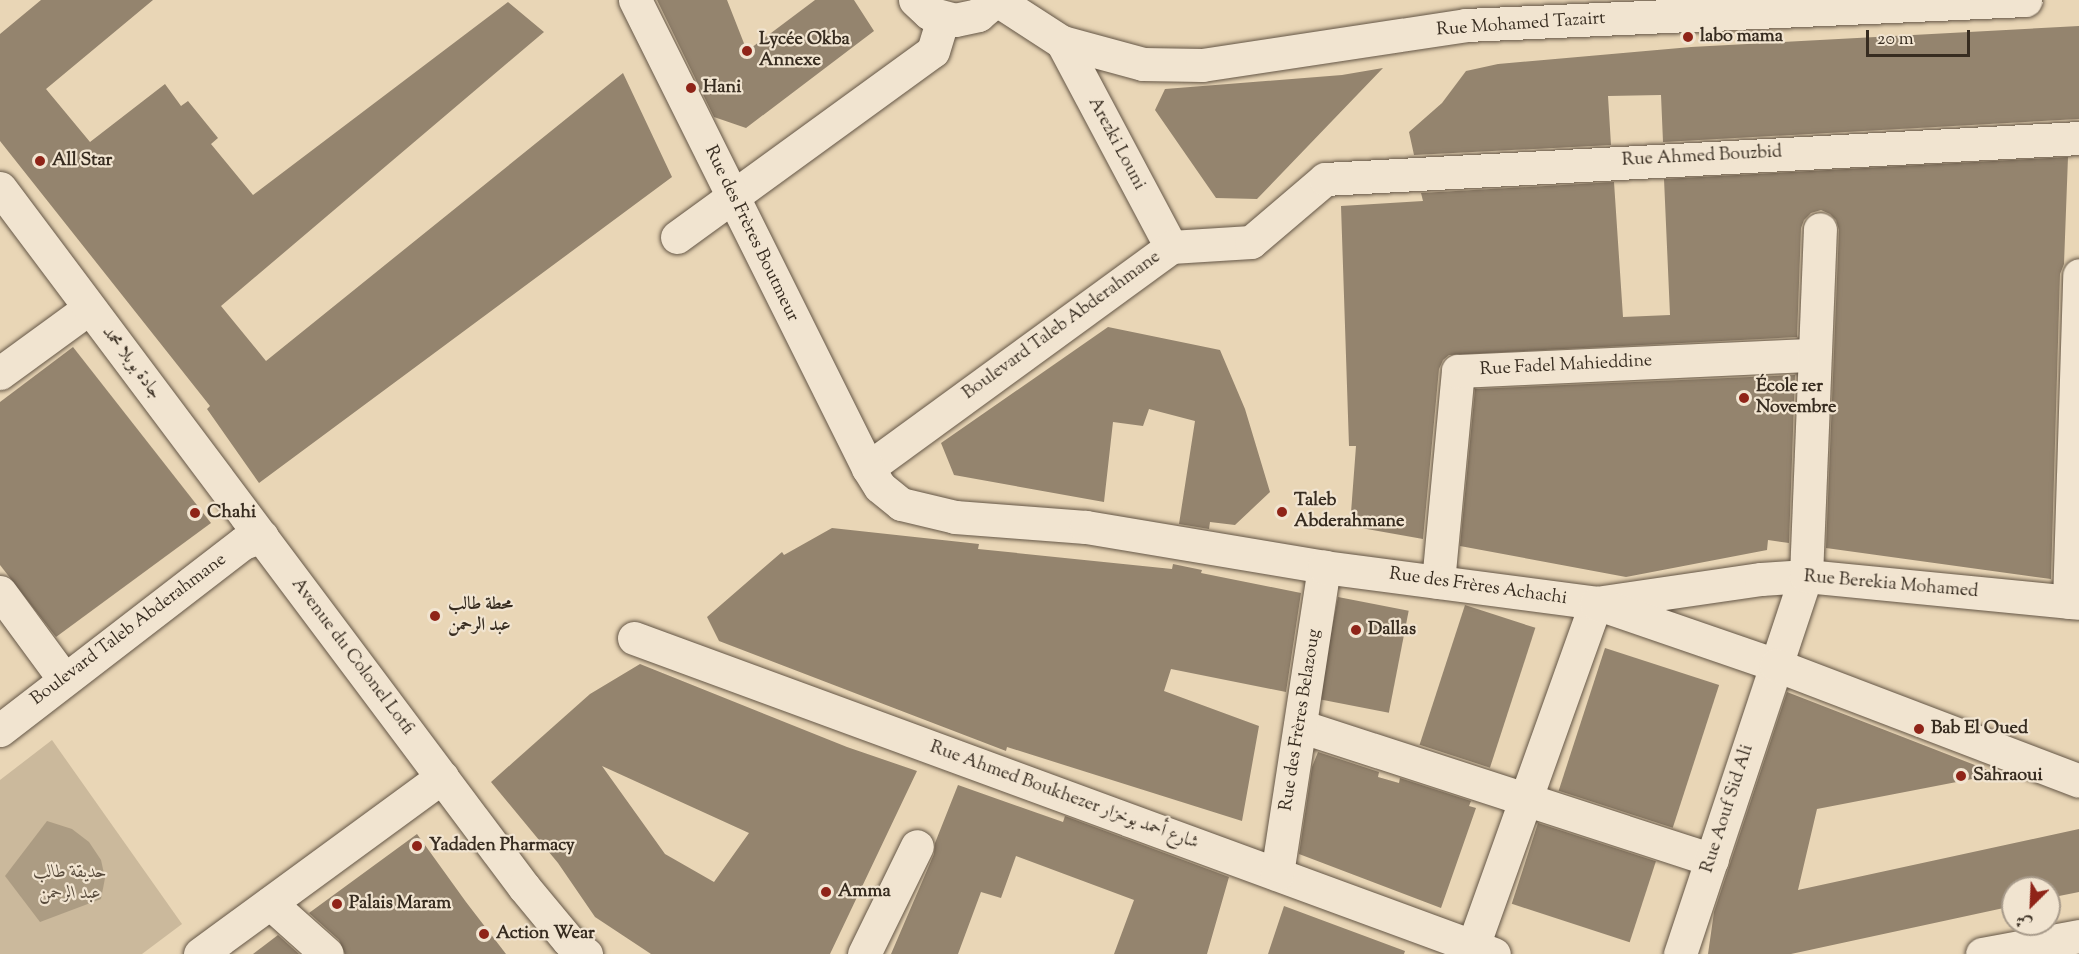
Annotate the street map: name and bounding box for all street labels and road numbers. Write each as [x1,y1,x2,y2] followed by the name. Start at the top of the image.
[1436,8,1606,42] street label: Rue Mohamed Tazairt
[1083,94,1149,194] street label: Arezki Louni
[699,142,803,326] street label: Rue des Frères Boutmeur
[1621,142,1783,172] street label: Rue Ahmed Bouzbid
[959,247,1165,405] street label: Boulevard Taleb Abderahmane
[96,322,166,404] street label: جادة بوبلا محمد
[1479,351,1653,381] street label: Rue Fadel Mahieddine
[27,549,231,711] street label: Boulevard Taleb Abderahmane
[1388,564,1568,610] street label: Rue des Frères Achachi
[1803,567,1979,603] street label: Rue Berekia Mohamed
[286,574,418,740] street label: Avenue du Colonel Lotfi
[1276,627,1326,813] street label: Rue des Frères Belazoug
[927,737,1201,855] street label: Rue Ahmed Boukhezer شارع أحمد بوخزار
[1697,742,1759,876] street label: Rue Aouf Sid Ali

